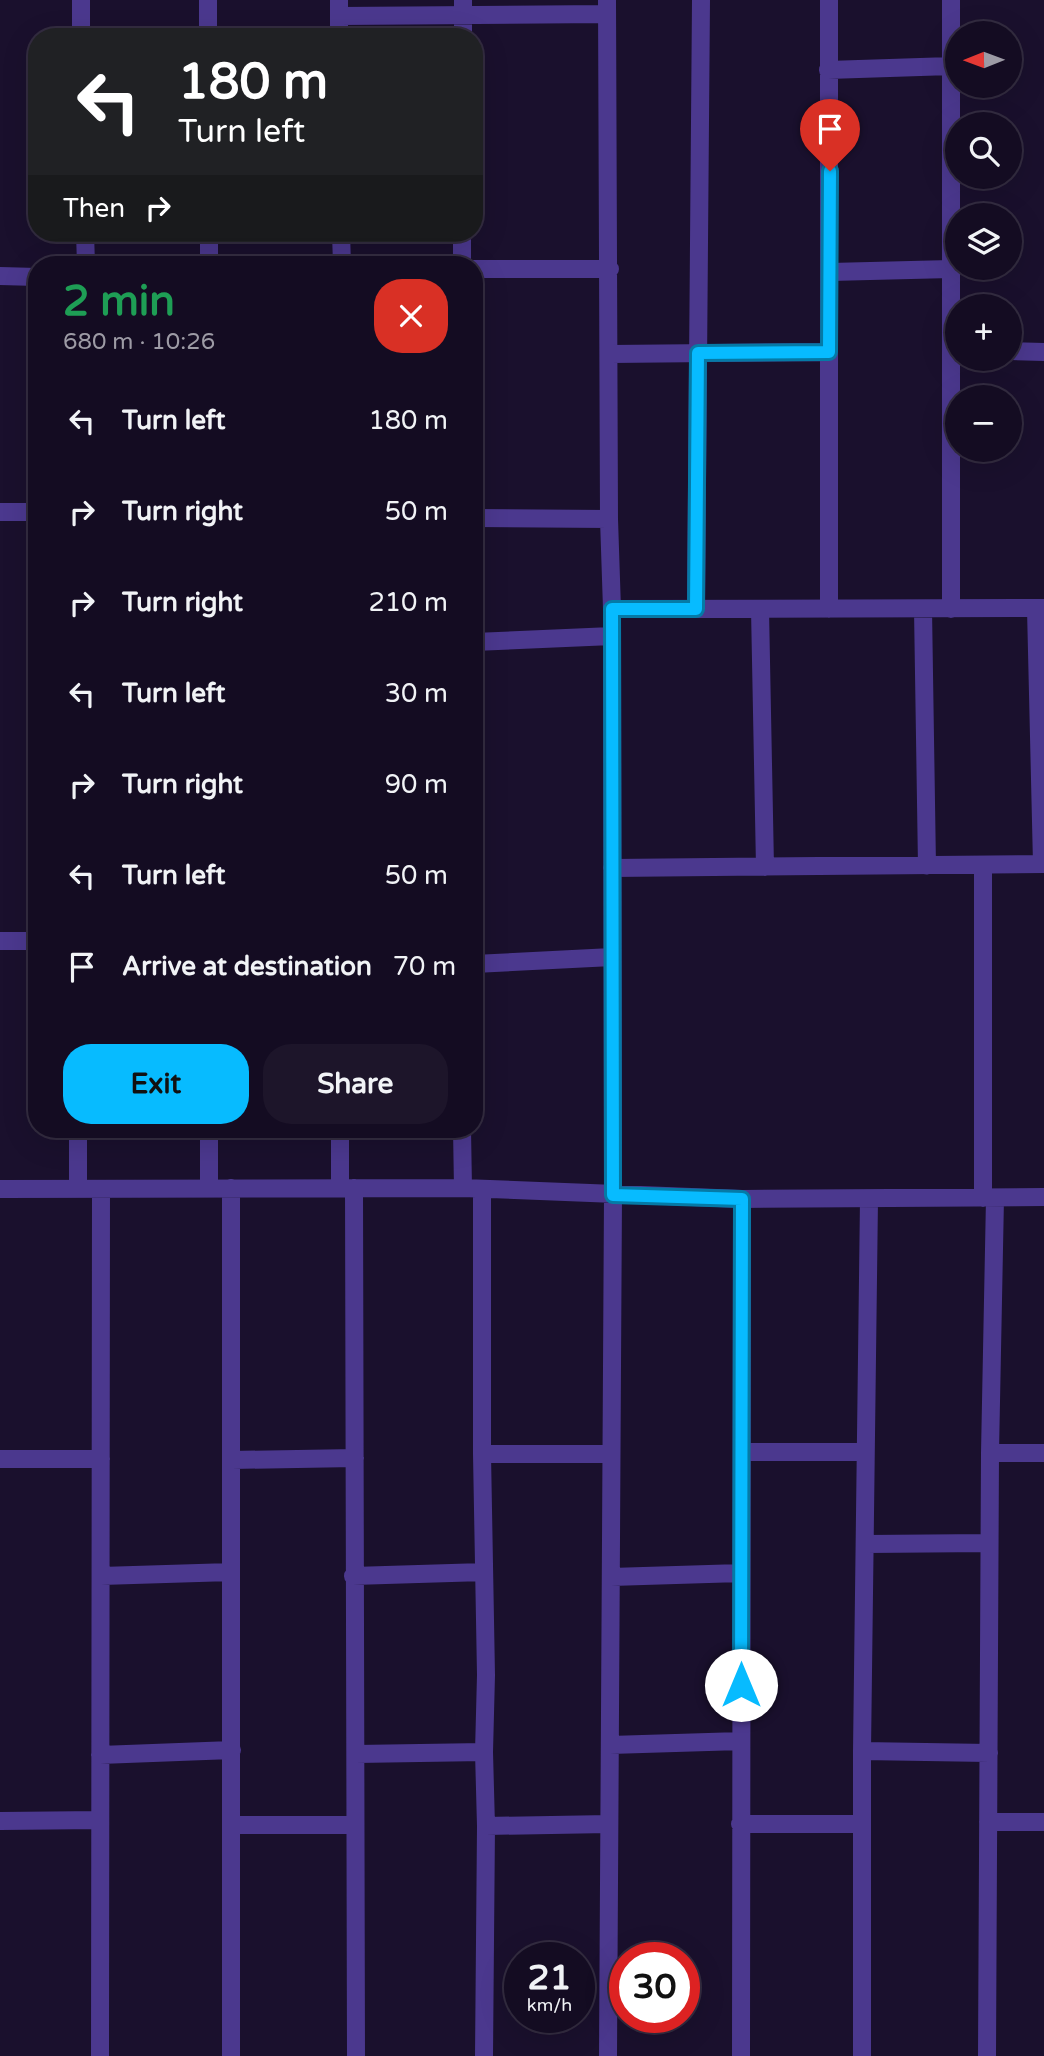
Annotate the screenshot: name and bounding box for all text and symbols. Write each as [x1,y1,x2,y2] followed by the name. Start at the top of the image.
[945,21,1022,98] north arrow
[945,21,1022,462] map controls
[178,53,328,112] text: 180 m
[63,56,154,147] icon: left
[800,99,860,171] pin
[811,110,849,148] icon: arrive
[945,112,1022,189] button: search
[178,113,305,151] text: Turn left
[139,189,177,227] icon: right
[63,193,125,224] text: Then
[945,203,1022,280] button: layers
[63,276,175,327] text: 2 min
[374,279,448,353] button: close
[945,294,1022,371] button: +
[63,328,215,356] text: 680 m · 10:26
[945,385,1022,462] button: −
[63,402,101,440] icon: left
[122,405,225,436] text: Turn left
[368,405,448,436] text: 180 m
[63,493,101,531] icon: right
[122,496,243,527] text: Turn right
[385,496,448,527] text: 50 m
[63,584,101,622] icon: right
[122,587,243,618] text: Turn right
[368,587,448,618] text: 210 m
[63,675,101,713] icon: left
[122,678,225,709] text: Turn left
[385,678,448,709] text: 30 m
[63,766,101,804] icon: right
[122,769,243,800] text: Turn right
[385,769,448,800] text: 90 m
[63,857,101,895] icon: left
[122,860,225,891] text: Turn left
[385,860,448,891] text: 50 m
[63,948,101,986] icon: arrive
[122,951,372,982] text: Arrive at destination
[393,951,456,982] text: 70 m
[63,1044,249,1124] button: Exit
[263,1044,448,1124] button: Share
[704,1648,778,1722] position arrow
[609,1942,700,2033] speed limit sign: 30
[528,1957,571,1999] text: 21
[527,1994,572,2016] text: km/h

